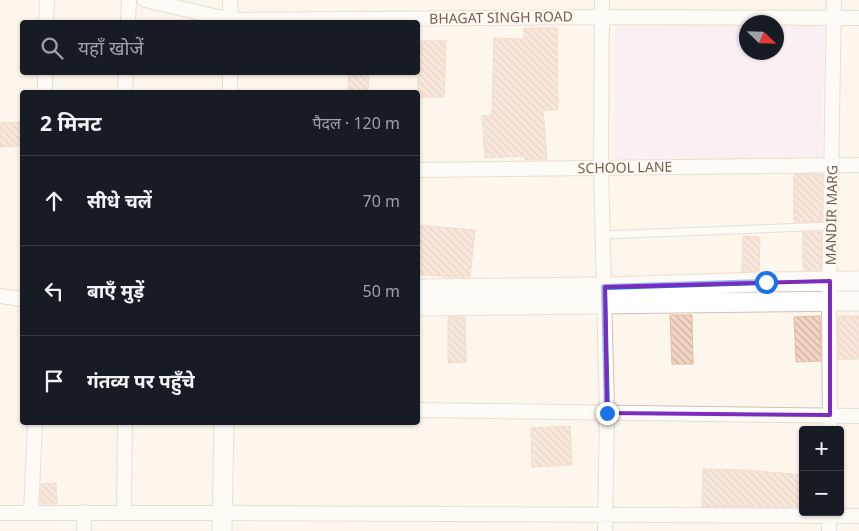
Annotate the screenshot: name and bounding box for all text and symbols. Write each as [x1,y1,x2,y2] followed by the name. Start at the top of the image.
[429,6,573,28] street label: BHAGAT SINGH ROAD
[739,15,784,60] north arrow
[20,20,420,75] search box
[38,34,66,62] icon: search
[78,35,144,61] text: यहाँ खोजें
[40,109,102,137] text: 2 मिनट
[312,112,400,134] text: पैदल · 120 m
[578,157,672,177] street label: SCHOOL LANE
[821,165,841,265] street label: MANDIR MARG
[40,187,68,215] icon: ahead
[87,188,152,214] text: सीधे चलें
[363,190,400,212] text: 70 m
[755,271,778,294] route start
[40,277,68,305] icon: left
[87,278,144,304] text: बाएँ मुड़ें
[363,280,400,302] text: 50 m
[40,367,68,395] icon: arrive
[87,368,195,394] text: गंतव्य पर पहुँचे
[596,402,619,425] route end
[799,426,844,516] map controls
[799,426,844,471] button: +
[799,471,844,516] button: −

